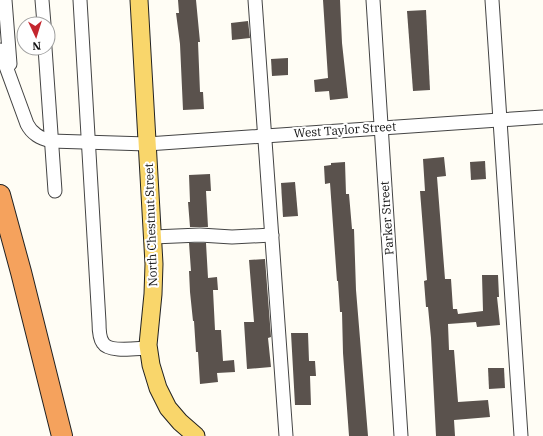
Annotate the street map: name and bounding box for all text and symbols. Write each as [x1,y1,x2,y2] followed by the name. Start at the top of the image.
[16,16,56,56] north arrow
[32,39,42,53] text: N
[293,118,397,141] street label: West Taylor Street
[141,163,160,287] street label: North Chestnut Street
[376,180,397,256] street label: Parker Street

